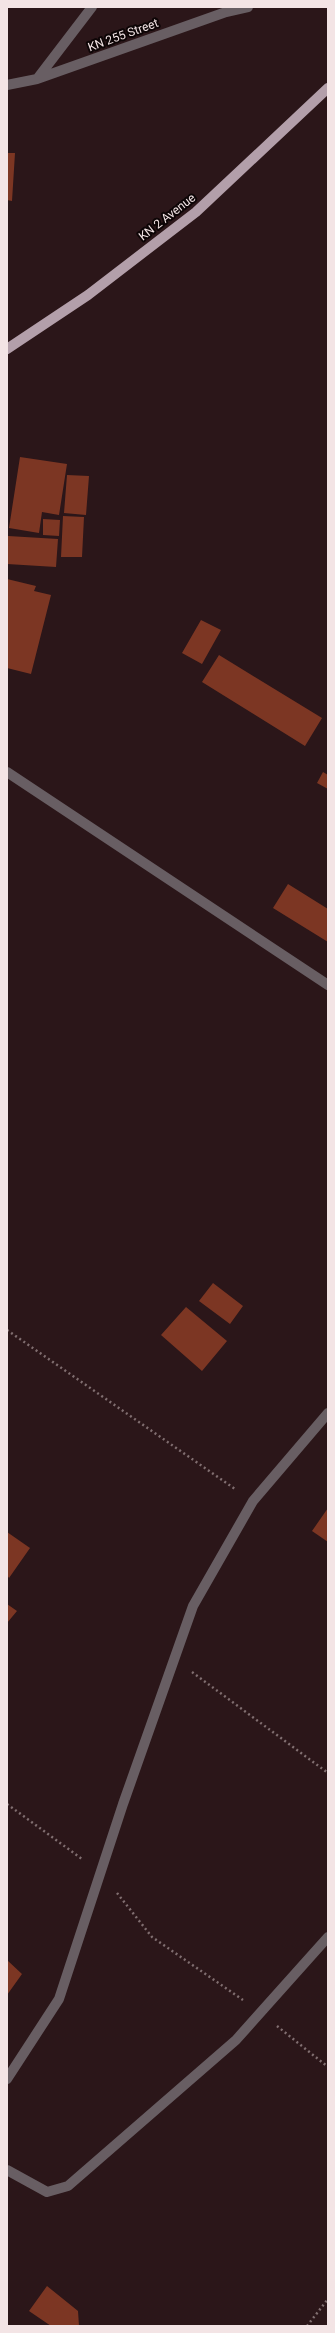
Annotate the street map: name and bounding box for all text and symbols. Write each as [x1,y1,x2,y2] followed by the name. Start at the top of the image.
[86,16,160,54] street label: KN 255 Street
[136,191,198,243] street label: KN 2 Avenue

